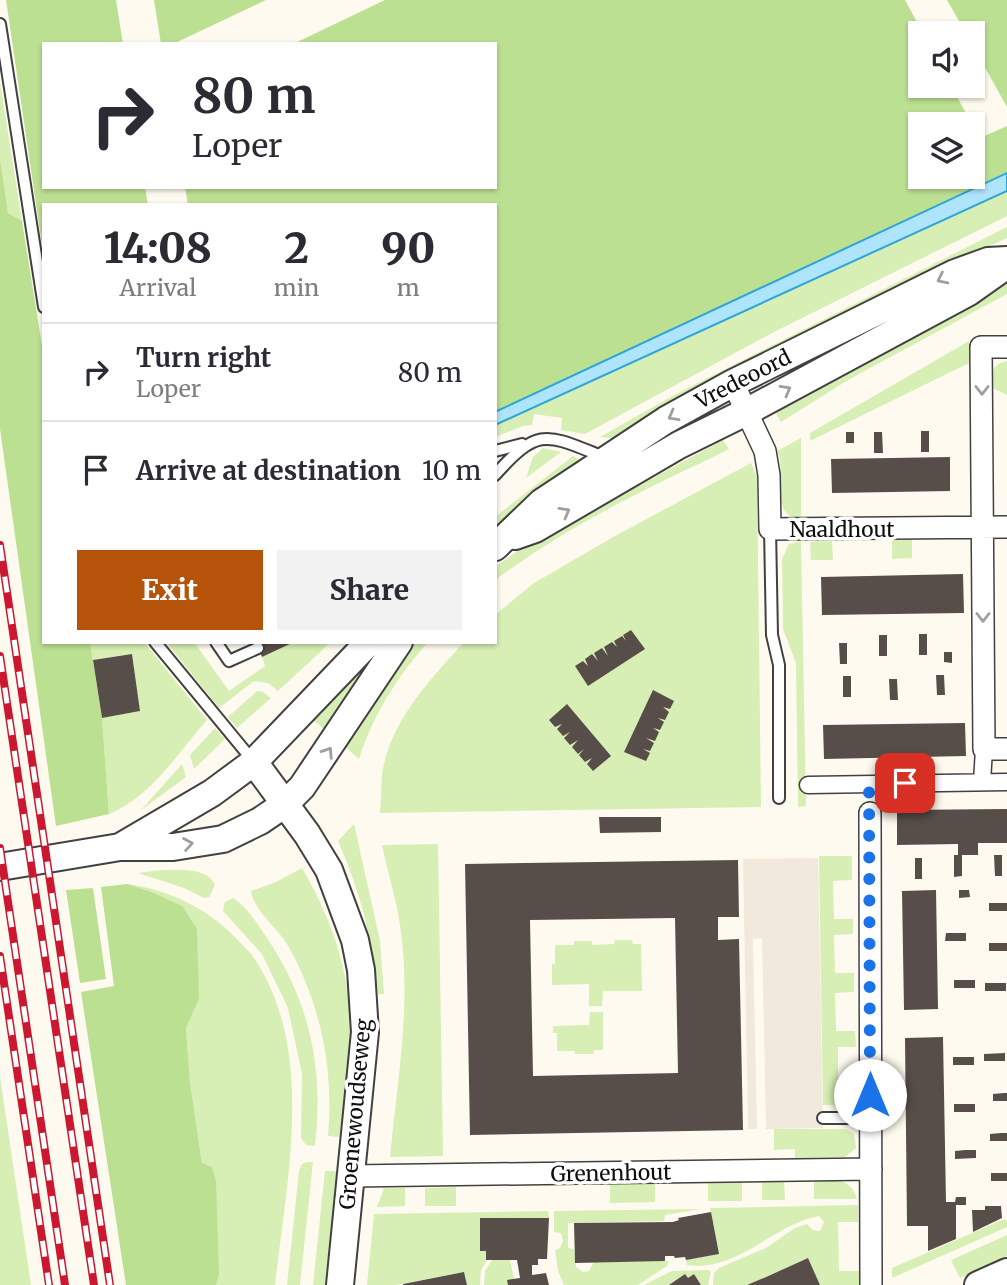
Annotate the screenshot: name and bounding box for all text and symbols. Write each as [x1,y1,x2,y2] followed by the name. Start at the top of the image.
[908,21,985,189] map controls
[908,21,985,98] button: sound
[192,65,315,126] text: 80 m
[77,70,168,161] icon: right
[908,112,985,189] button: layers
[192,126,283,166] text: Loper
[104,222,212,274] text: 14:08
[284,222,309,274] text: 2
[381,222,435,274] text: 90
[937,271,949,285] one-way arrow
[120,273,196,302] text: Arrival
[274,273,319,302] text: min
[397,273,420,302] text: m
[136,341,271,374] text: Turn right
[690,343,796,415] street label: Vredeoord
[77,353,115,391] icon: right
[398,356,462,389] text: 80 m
[136,374,201,403] text: Loper
[779,385,791,398] one-way arrow
[974,385,990,396] one-way arrow
[668,408,681,421] one-way arrow
[77,451,115,489] icon: arrive
[136,454,401,487] text: Arrive at destination
[422,454,481,487] text: 10 m
[558,507,571,520] one-way arrow
[789,516,895,543] street label: Naaldhout
[77,550,263,630] button: Exit
[277,550,462,630] button: Share
[975,613,991,623] one-way arrow
[319,746,332,759] one-way arrow
[875,753,935,813] pin
[886,764,924,802] icon: arrive
[182,837,194,852] one-way arrow
[333,1017,377,1210] street label: Groenewoudseweg
[833,1058,907,1132] position arrow
[550,1158,672,1188] street label: Grenenhout

